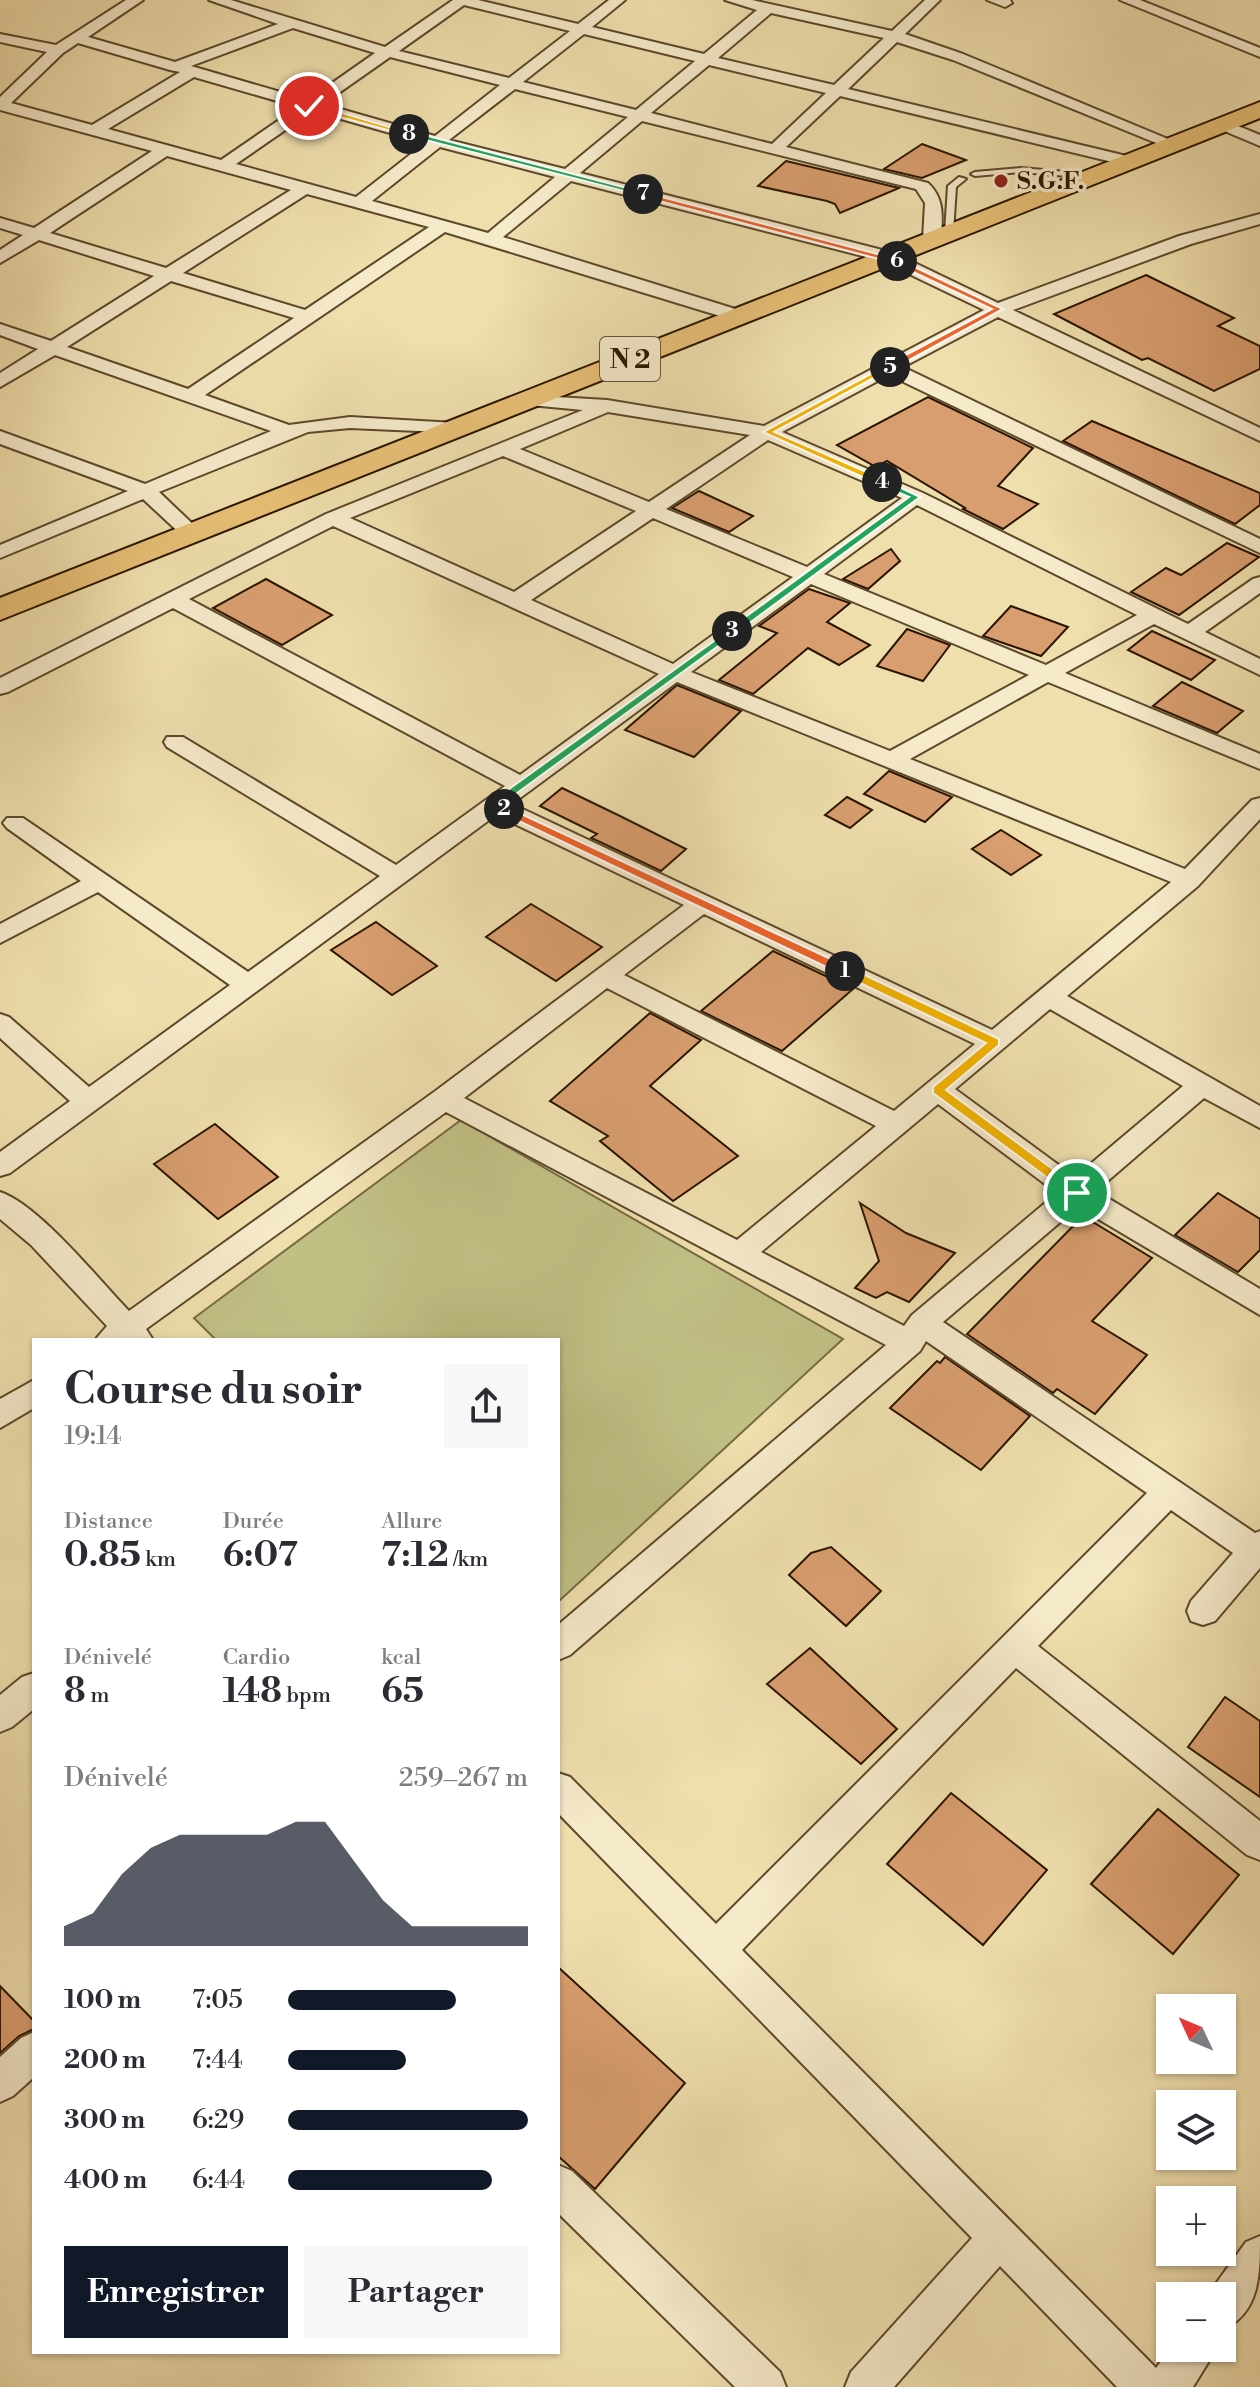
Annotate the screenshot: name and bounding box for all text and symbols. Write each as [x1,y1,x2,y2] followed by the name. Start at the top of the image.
[275,72,343,140] pin
[287,84,331,128] icon: check
[389,114,429,154] pin: 8
[402,120,416,147] text: 8
[1017,167,1084,197] place label: S.G.F.
[992,172,1010,190] marker: S.G.F.
[623,174,663,214] pin: 7
[637,180,649,207] text: 7
[877,241,917,281] pin: 6
[890,247,904,274] text: 6
[600,337,660,381] road number: N 2
[870,347,910,387] pin: 5
[883,353,897,380] text: 5
[862,462,902,502] pin: 4
[875,468,889,495] text: 4
[712,611,752,651] pin: 3
[725,617,739,644] text: 3
[484,789,524,829] pin: 2
[497,795,511,822] text: 2
[825,951,865,991] pin: 1
[840,957,850,984] text: 1
[1043,1159,1111,1227] pin
[1055,1171,1099,1215] icon: arrive
[64,1362,363,1417] text: Course du soir
[444,1364,528,1448] button: share
[64,1420,122,1452] text: 19:14
[64,1508,153,1535] text: Distance
[223,1508,284,1535] text: Durée
[381,1508,442,1535] text: Allure
[64,1535,141,1577] text: 0.85
[223,1535,298,1577] text: 6:07
[381,1535,449,1577] text: 7:12
[141,1546,176,1573] text: km
[449,1546,488,1573] text: /km
[64,1644,152,1671] text: Dénivelé
[223,1644,290,1671] text: Cardio
[381,1644,421,1671] text: kcal
[64,1671,86,1713] text: 8
[223,1671,282,1713] text: 148
[381,1671,424,1713] text: 65
[86,1682,109,1709] text: m
[282,1682,331,1709] text: bpm
[64,1762,168,1794] text: Dénivelé
[399,1762,528,1794] text: 259–267 m
[64,1984,141,2016] text: 100 m
[192,1984,243,2016] text: 7:05
[1156,1994,1236,2074] north arrow
[1156,1994,1236,2362] map controls
[64,2044,146,2076] text: 200 m
[192,2044,243,2076] text: 7:44
[1156,2090,1236,2170] button: layers
[64,2104,145,2136] text: 300 m
[192,2104,244,2136] text: 6:29
[64,2164,147,2196] text: 400 m
[192,2164,245,2196] text: 6:44
[1156,2186,1236,2266] button: +
[64,2246,288,2338] button: Enregistrer
[304,2246,528,2338] button: Partager
[1156,2282,1236,2362] button: −

